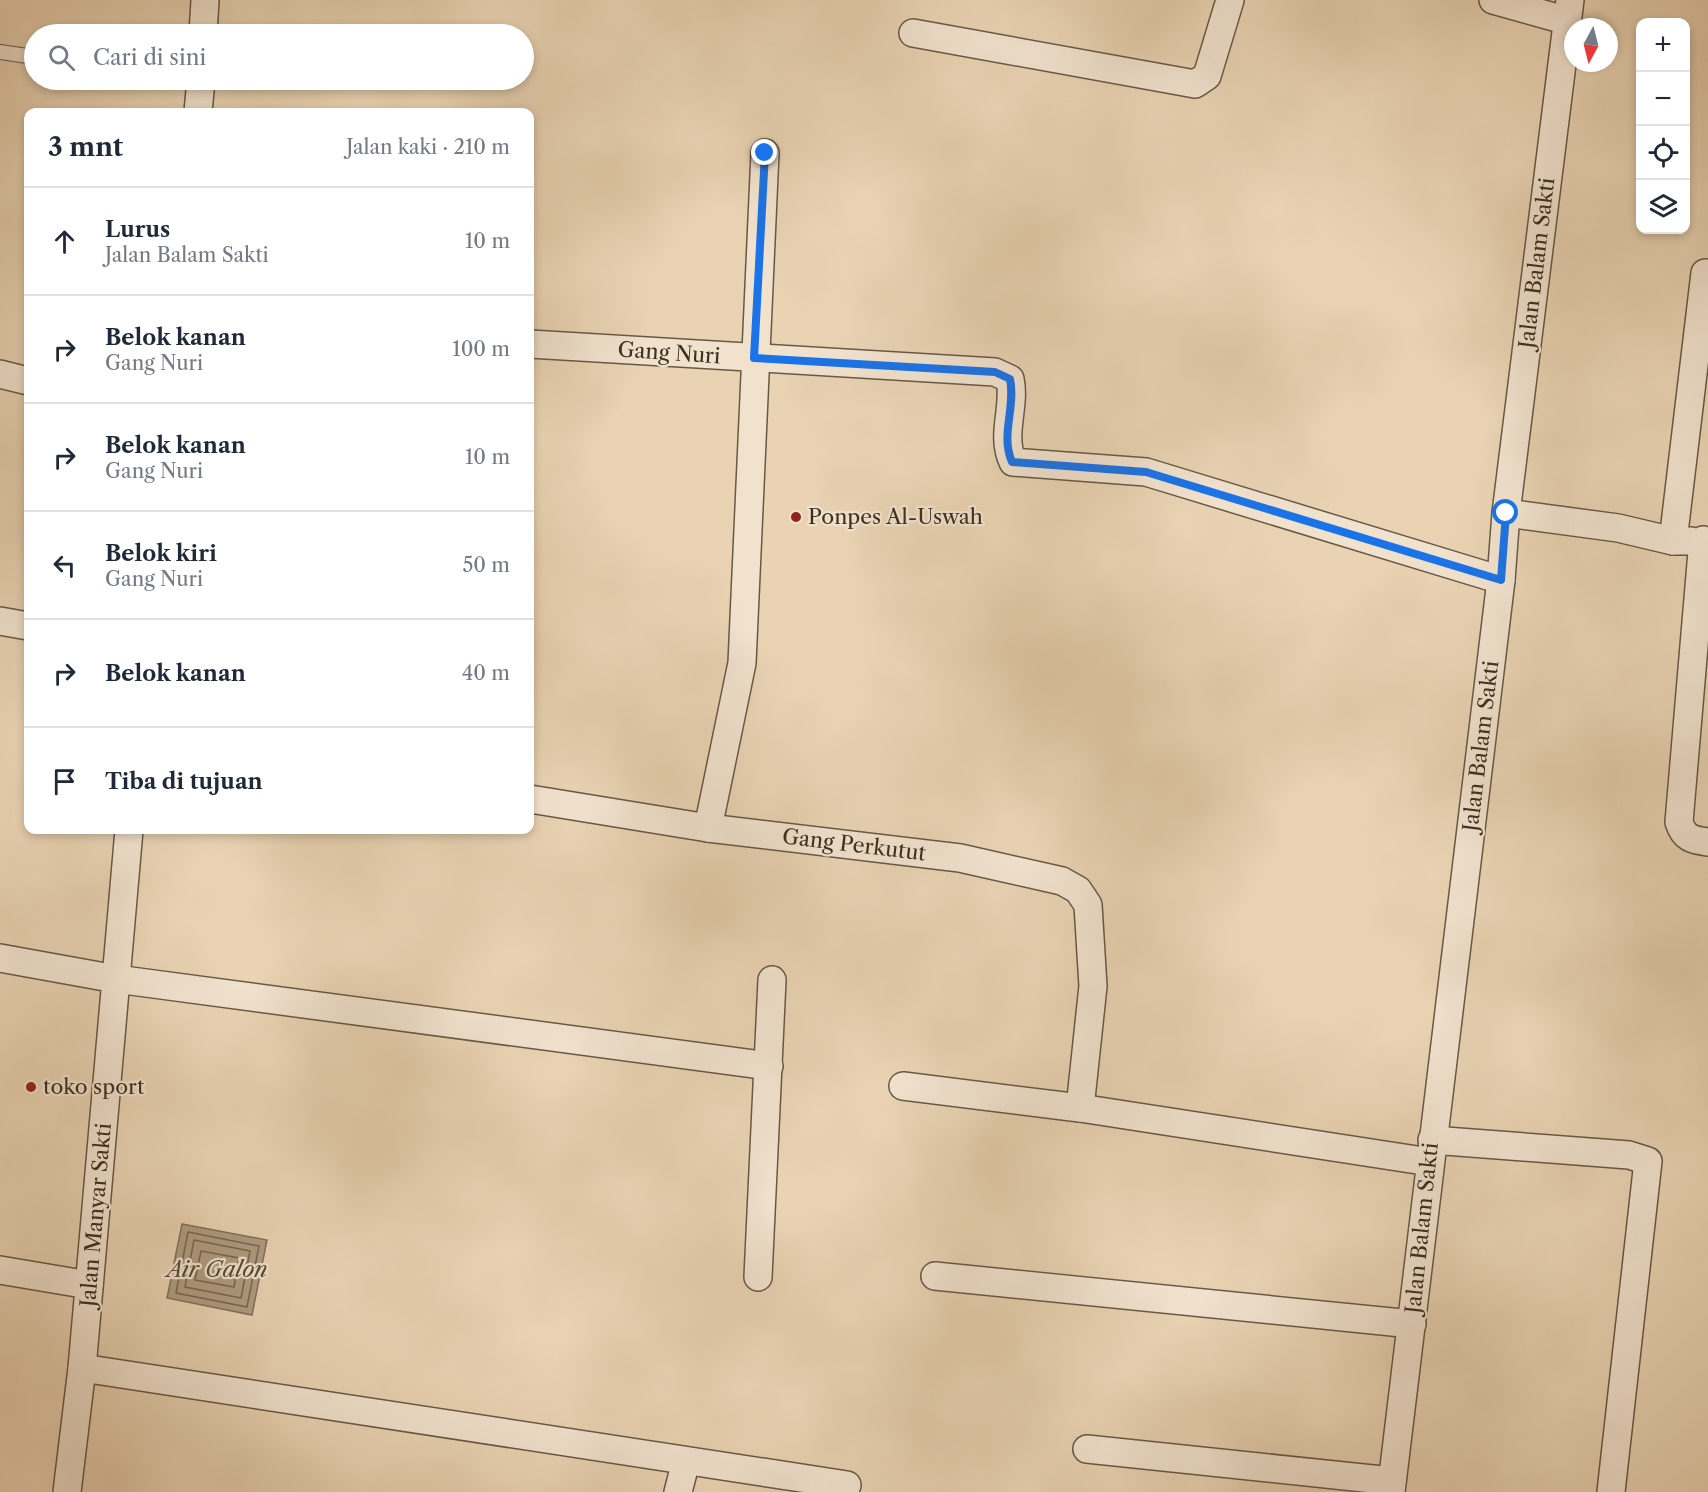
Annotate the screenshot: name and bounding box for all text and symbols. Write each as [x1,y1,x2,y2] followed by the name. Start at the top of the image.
[1564,18,1618,72] north arrow
[1636,18,1690,234] map controls
[1636,18,1690,72] button: +
[24,24,534,90] search box
[45,41,78,74] icon: search
[93,44,206,71] text: Cari di sini
[1636,72,1690,126] button: −
[1636,126,1690,180] button: locate
[48,131,123,163] text: 3 mnt
[346,135,510,159] text: Jalan kaki · 210 m
[751,139,777,165] route end
[1513,176,1559,353] street label: Jalan Balam Sakti
[1636,180,1690,234] button: layers
[105,216,170,243] text: Lurus
[48,225,81,258] icon: ahead
[465,229,510,253] text: 10 m
[105,243,269,267] text: Jalan Balam Sakti
[105,324,246,351] text: Belok kanan
[48,333,81,366] icon: right
[617,336,721,369] street label: Gang Nuri
[452,337,510,361] text: 100 m
[105,351,203,375] text: Gang Nuri
[105,432,246,459] text: Belok kanan
[48,441,81,474] icon: right
[465,445,510,469] text: 10 m
[105,459,203,483] text: Gang Nuri
[1492,499,1518,525] route start
[808,504,983,529] place label: Ponpes Al-Uswah
[789,510,803,524] marker: Ponpes Al-Uswah
[105,540,217,567] text: Belok kiri
[48,549,81,582] icon: left
[463,553,510,577] text: 50 m
[105,567,203,591] text: Gang Nuri
[48,657,81,690] icon: right
[1457,659,1503,836] street label: Jalan Balam Sakti
[105,660,246,687] text: Belok kanan
[462,661,510,685] text: 40 m
[48,765,81,798] icon: arrive
[105,768,263,795] text: Tiba di tujuan
[781,823,928,866] street label: Gang Perkutut
[43,1074,145,1099] place label: toko sport
[24,1080,38,1094] marker: toko sport
[75,1122,116,1311] street label: Jalan Manyar Sakti
[1400,1141,1443,1318] street label: Jalan Balam Sakti
[163,1256,268,1283] water label: Air Galon

